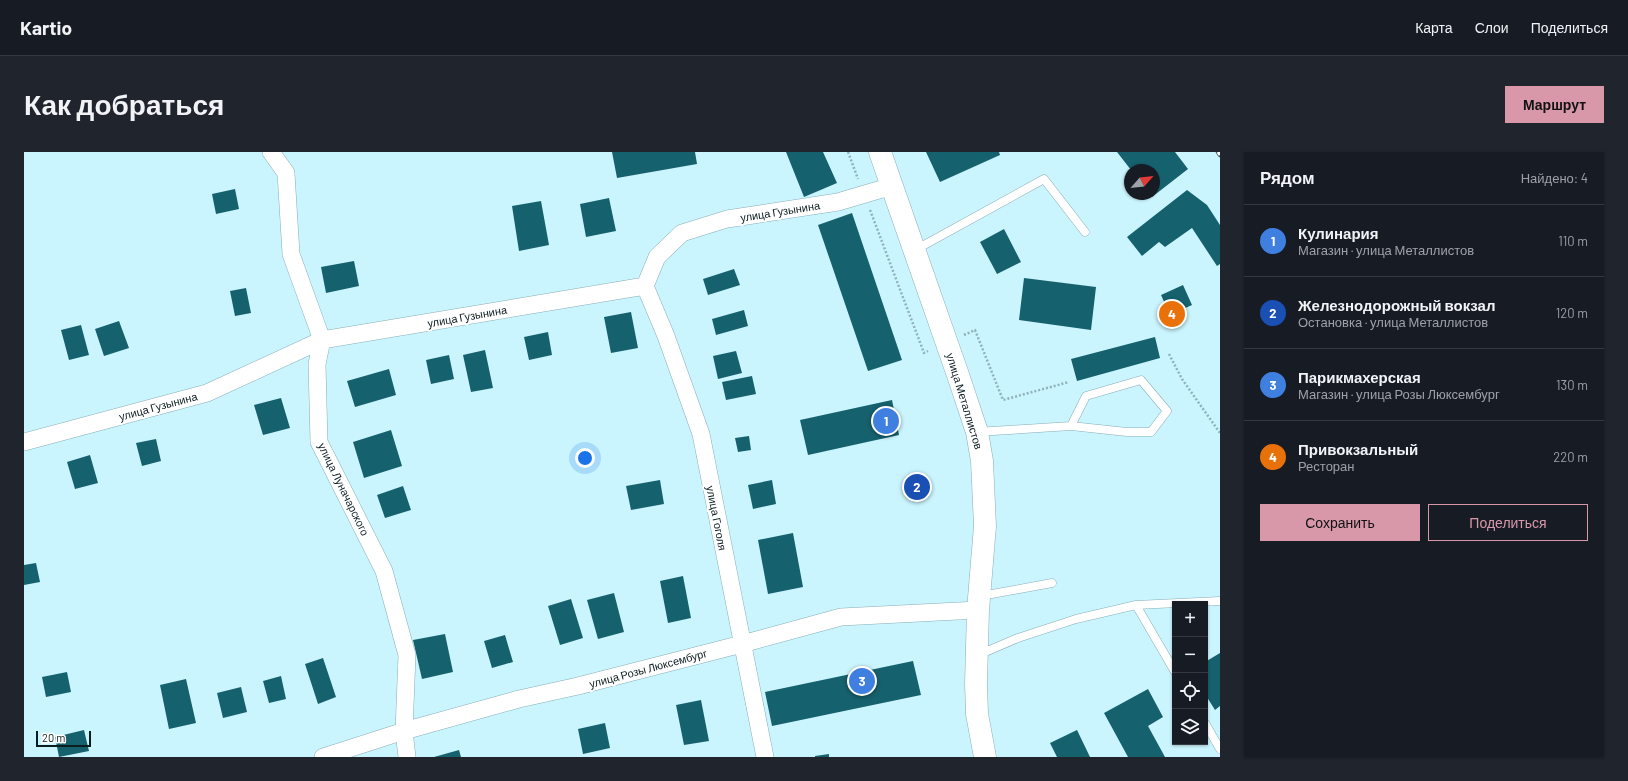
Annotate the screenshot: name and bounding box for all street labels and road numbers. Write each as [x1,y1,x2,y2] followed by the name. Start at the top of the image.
[739,198,822,224] street label: улица Гузынина
[426,302,509,329] street label: улица Гузынина
[944,351,986,451] street label: улица Металлистов
[117,389,199,423] street label: улица Гузынина
[316,440,372,538] street label: улица Луначарского
[704,484,730,552] street label: улица Гоголя
[588,646,708,690] street label: улица Розы Люксембург

